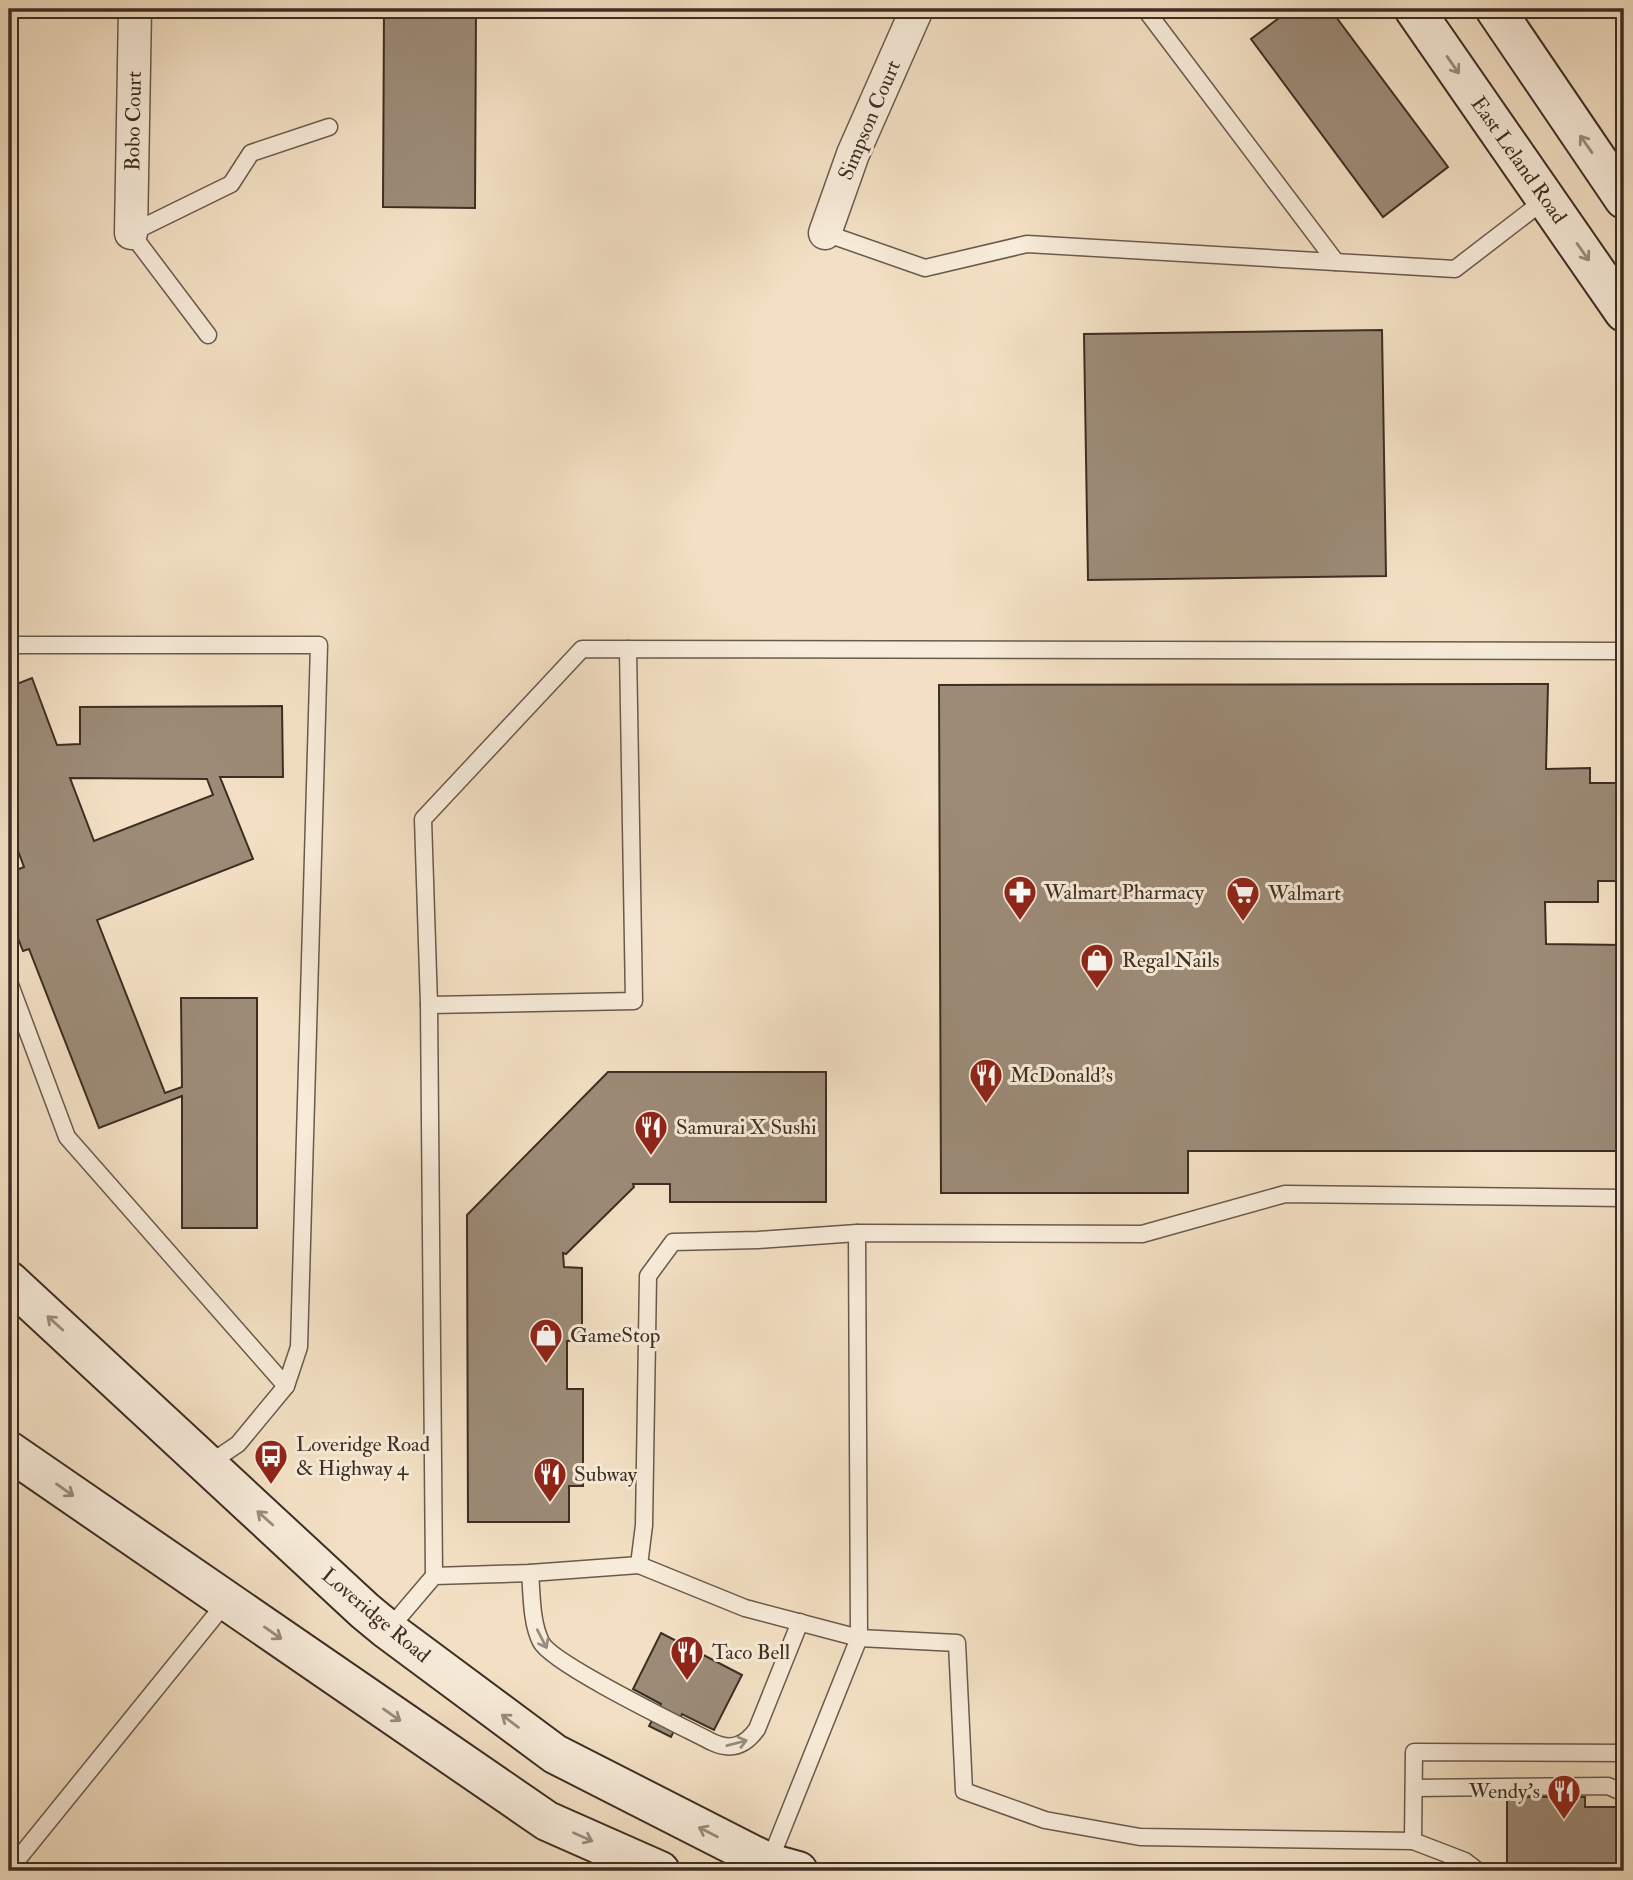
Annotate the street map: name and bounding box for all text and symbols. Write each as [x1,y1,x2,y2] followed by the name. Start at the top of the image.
[1446,55,1460,74] one-way arrow
[832,56,907,184] street label: Simpson Court
[119,71,148,171] street label: Bobo Court
[1465,91,1573,230] street label: East Leland Road
[1579,135,1593,154] one-way arrow
[1576,242,1590,261] one-way arrow
[1001,873,1039,922] pharmacy icon: Walmart Pharmacy
[1224,874,1262,923] supermarket icon: Walmart
[1043,879,1205,906] place label: Walmart Pharmacy
[1267,880,1341,907] place label: Walmart
[1078,941,1116,990] shop icon: Regal Nails
[1122,947,1220,974] place label: Regal Nails
[967,1056,1005,1105] restaurant icon: McDonald's
[1010,1062,1113,1089] place label: McDonald's
[632,1108,670,1157] restaurant icon: Samurai X Sushi
[676,1114,817,1141] place label: Samurai X Sushi
[47,1314,64,1331] one-way arrow
[527,1316,565,1365] shop icon: GameStop
[570,1322,660,1349] place label: GameStop
[296,1431,431,1482] place label: Loveridge Road & Highway 4
[252,1437,290,1486] bus stop icon: Loveridge Road & Highway 4
[531,1455,569,1504] restaurant icon: Subway
[574,1461,638,1488] place label: Subway
[55,1483,74,1497] one-way arrow
[257,1510,274,1527] one-way arrow
[316,1562,436,1669] street label: Loveridge Road
[262,1626,282,1640] one-way arrow
[536,1629,550,1649] one-way arrow
[668,1633,706,1682] restaurant icon: Taco Bell
[712,1639,791,1666] place label: Taco Bell
[382,1708,401,1722] one-way arrow
[501,1714,520,1728] one-way arrow
[725,1736,747,1749] one-way arrow
[1545,1772,1583,1821] restaurant icon: Wendy's
[1468,1778,1540,1805] place label: Wendy's
[698,1825,719,1838] one-way arrow
[572,1831,593,1844] one-way arrow

